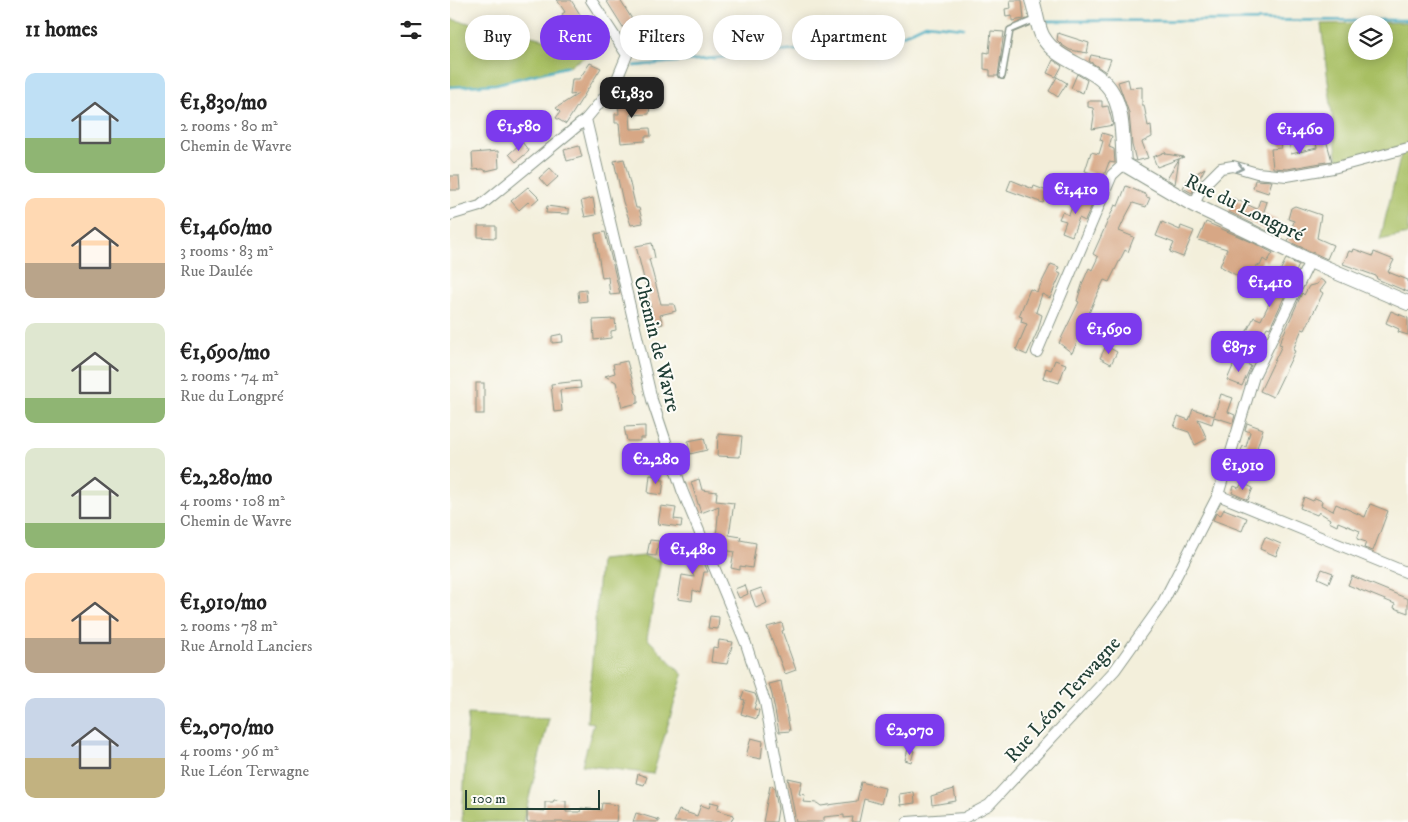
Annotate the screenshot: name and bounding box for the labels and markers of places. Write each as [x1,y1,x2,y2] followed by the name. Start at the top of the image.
[591,76,673,119] pin: €1,830
[478,110,560,152] pin: €1,580
[1259,112,1341,155] pin: €1,460
[1035,172,1117,215] pin: €1,410
[1229,266,1311,308] pin: €1,410
[1068,312,1150,355] pin: €1,690
[1209,330,1269,373] pin: €875
[615,442,697,485] pin: €2,280
[1202,448,1284,491] pin: €1,910
[652,532,734,575] pin: €1,480
[869,714,951,756] pin: €2,070

